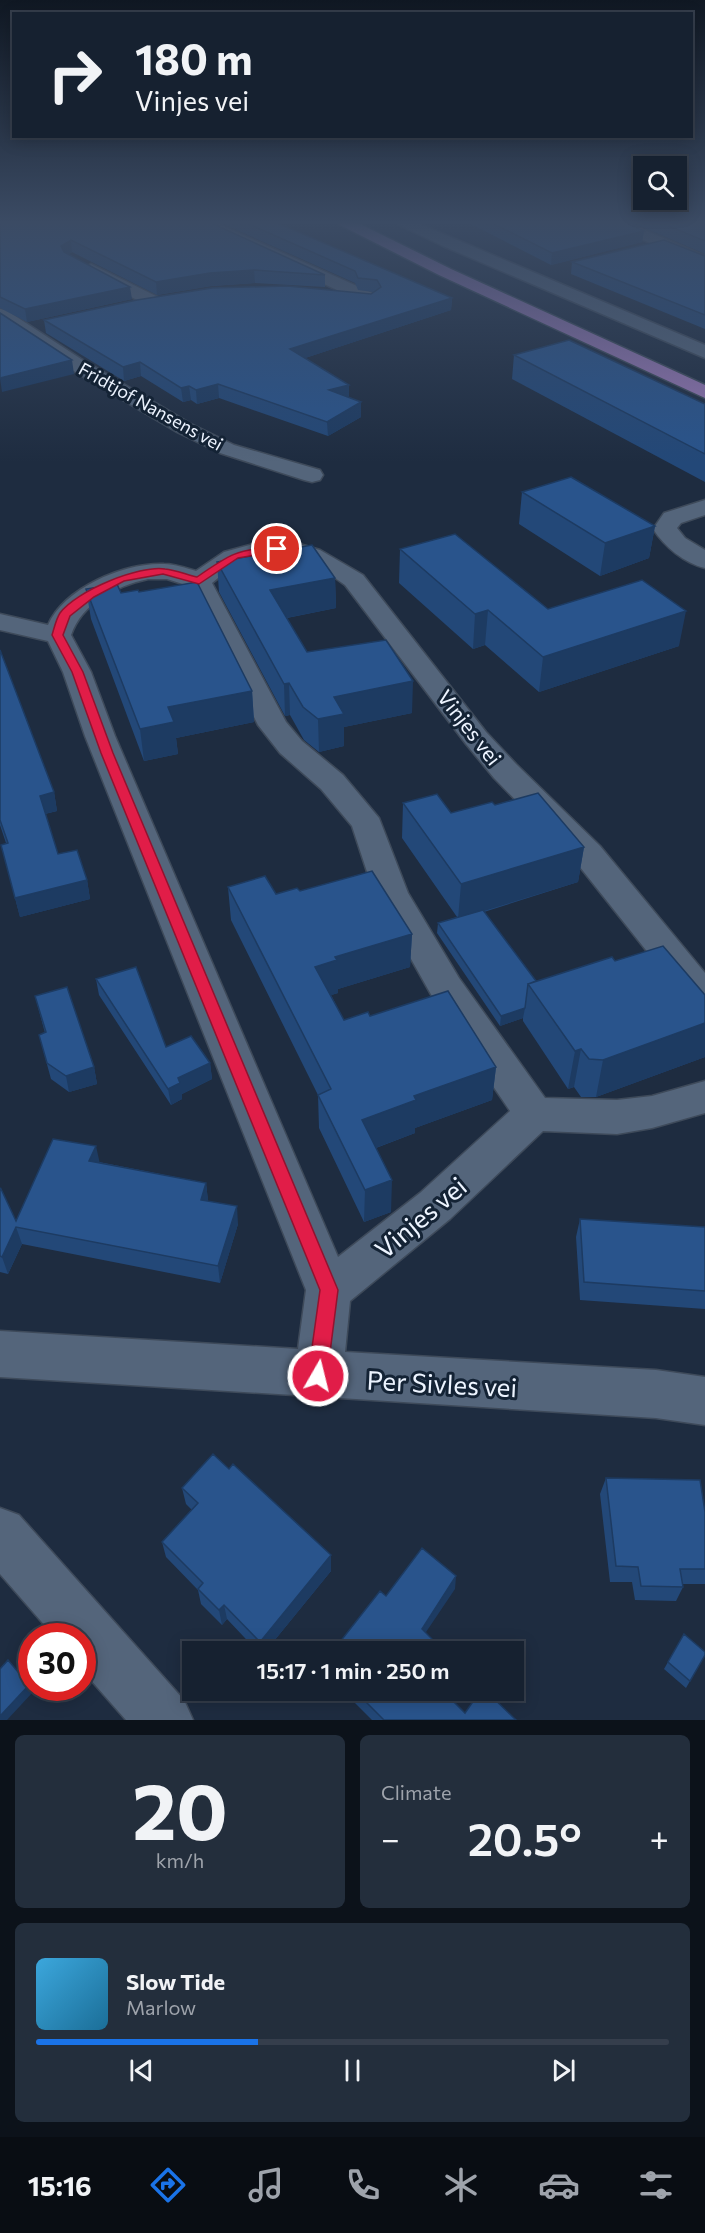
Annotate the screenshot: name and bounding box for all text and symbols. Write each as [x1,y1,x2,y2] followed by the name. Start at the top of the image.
[135,32,253,84] text: 180 m
[36,36,114,114] icon: right
[135,84,249,117] text: Vinjes vei
[633,156,687,210] map controls
[633,156,687,210] button: search
[75,357,227,455] street label: Fridtjof Nansens vei
[251,523,302,574] pin
[260,532,293,565] icon: arrive
[433,684,507,770] street label: Vinjes vei
[368,1170,472,1264] street label: Vinjes vei
[286,1344,350,1408] position arrow
[366,1364,518,1402] street label: Per Sivles vei
[18,1623,96,1701] speed limit sign: 30
[257,1657,449,1684] text: 15:17 · 1 min · 250 m
[132,1761,228,1856] text: 20
[381,1780,451,1804] text: Climate
[468,1810,582,1865] text: 20.5°
[381,1817,400,1858] text: −
[650,1817,669,1858] text: +
[156,1848,204,1872] text: km/h
[126,1968,225,1995] text: Slow Tide
[126,1995,196,2019] text: Marlow
[125,2054,158,2087] icon: previous
[336,2054,369,2087] icon: pause
[547,2054,580,2087] icon: next
[147,2164,189,2206] icon: directions
[245,2164,287,2206] icon: music
[342,2164,384,2206] icon: phone
[440,2164,482,2206] icon: climate
[538,2164,580,2206] icon: car
[635,2164,677,2206] icon: filters
[28,2169,92,2202] text: 15:16

